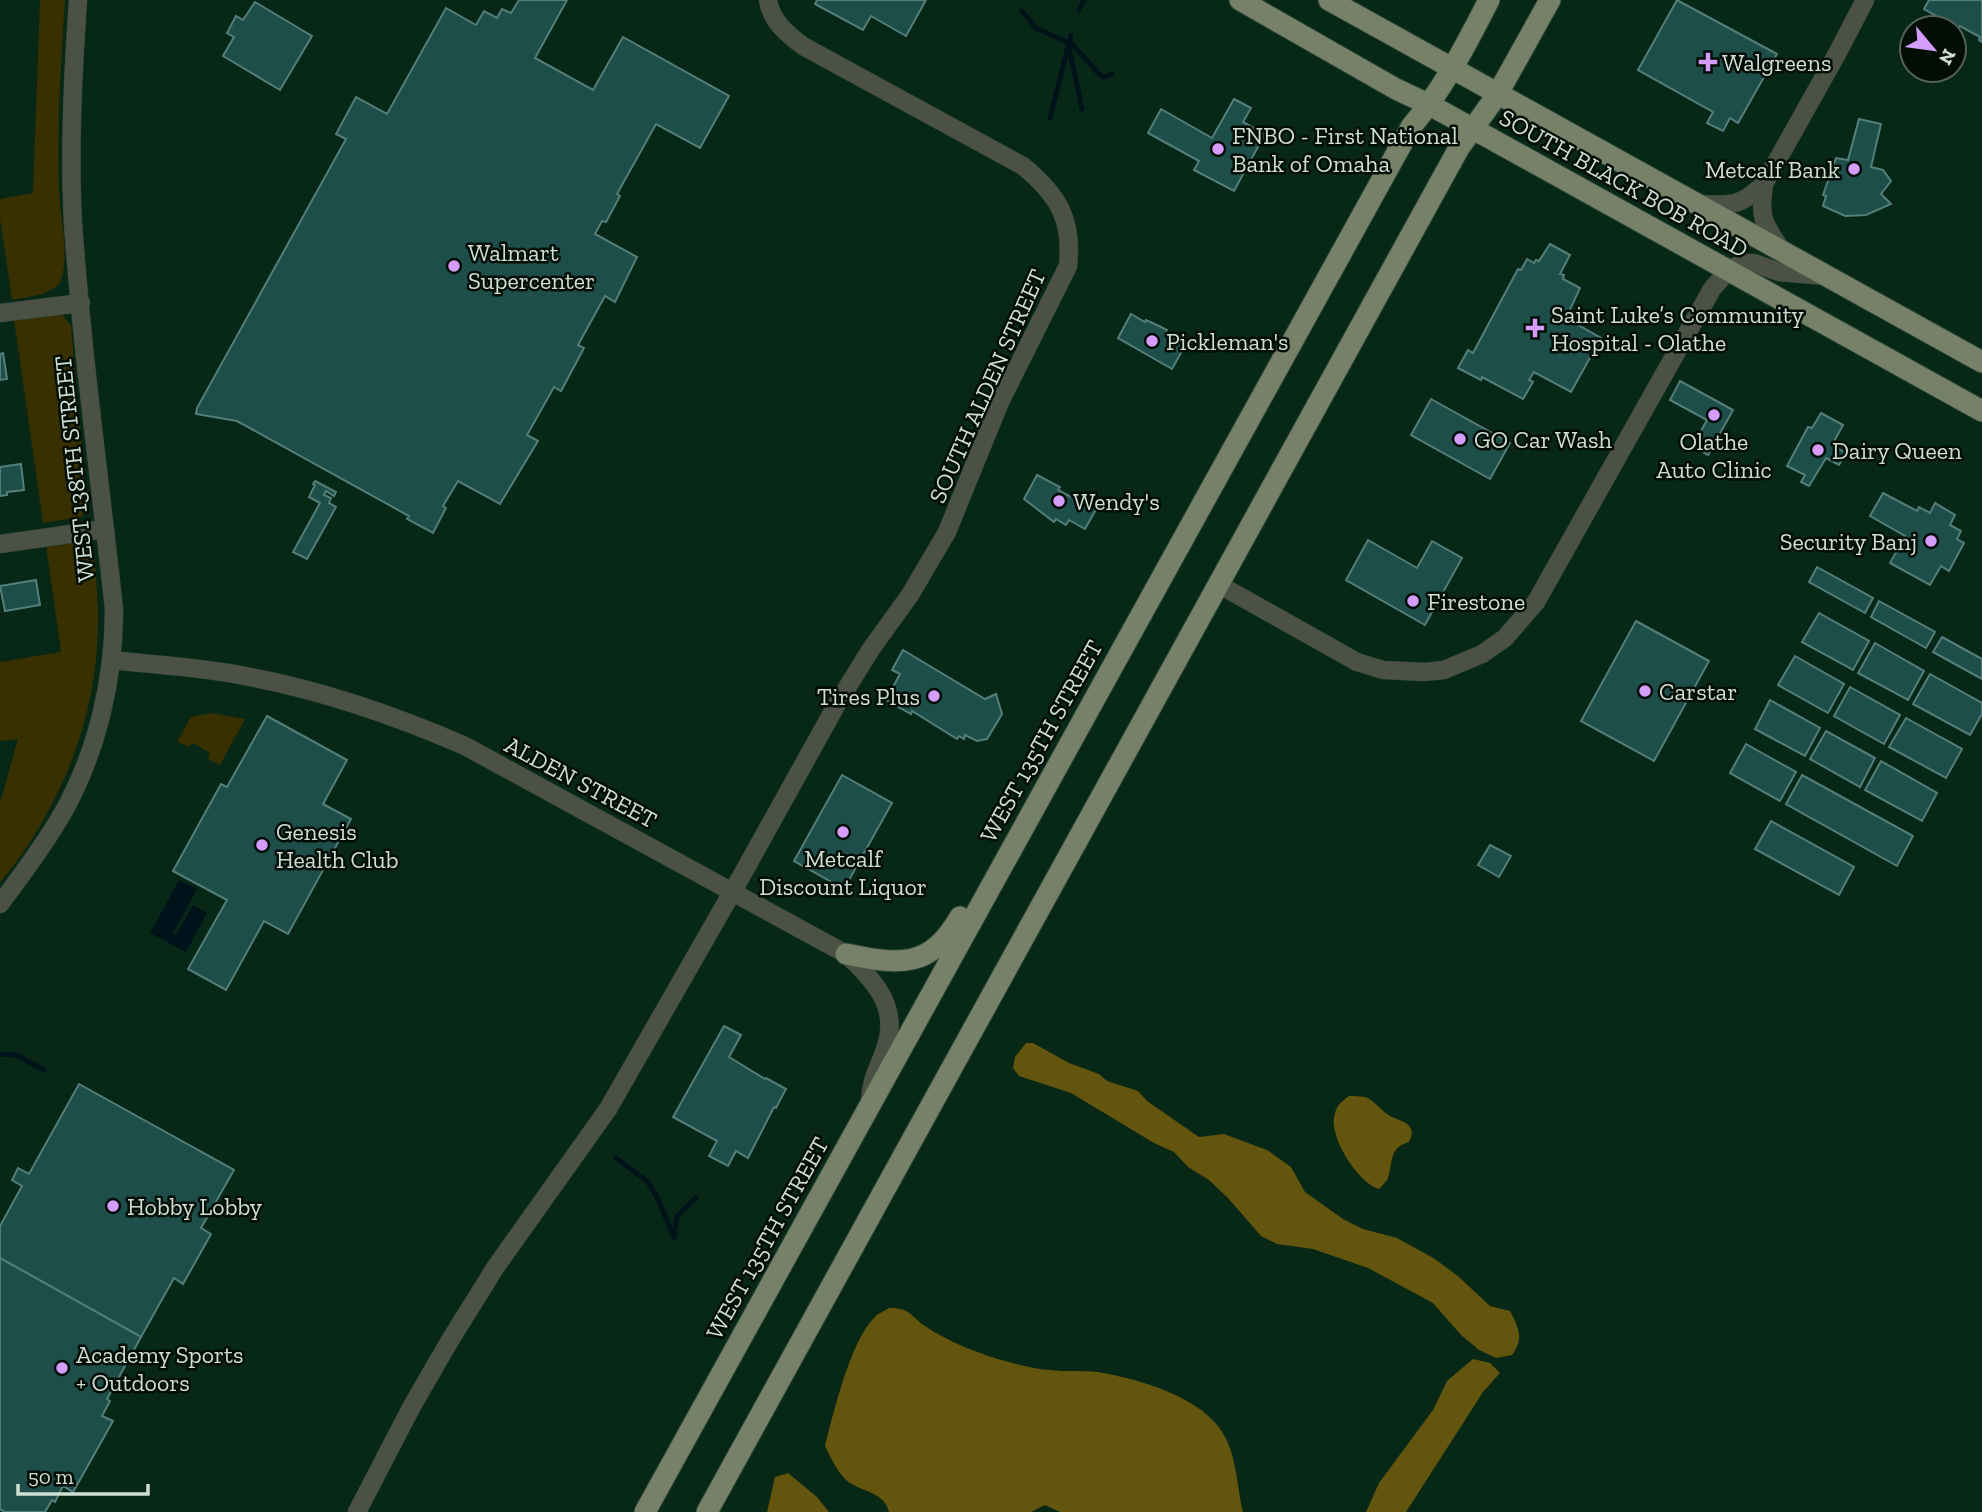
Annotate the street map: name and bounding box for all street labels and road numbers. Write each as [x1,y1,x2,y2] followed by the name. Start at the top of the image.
[1495,102,1753,264] street label: SOUTH BLACK BOB ROAD
[922,264,1052,508] street label: SOUTH ALDEN STREET
[48,354,100,583] street label: WEST 138TH STREET
[973,635,1109,847] street label: WEST 135TH STREET
[500,730,662,834] street label: ALDEN STREET
[699,1132,835,1344] street label: WEST 135TH STREET

